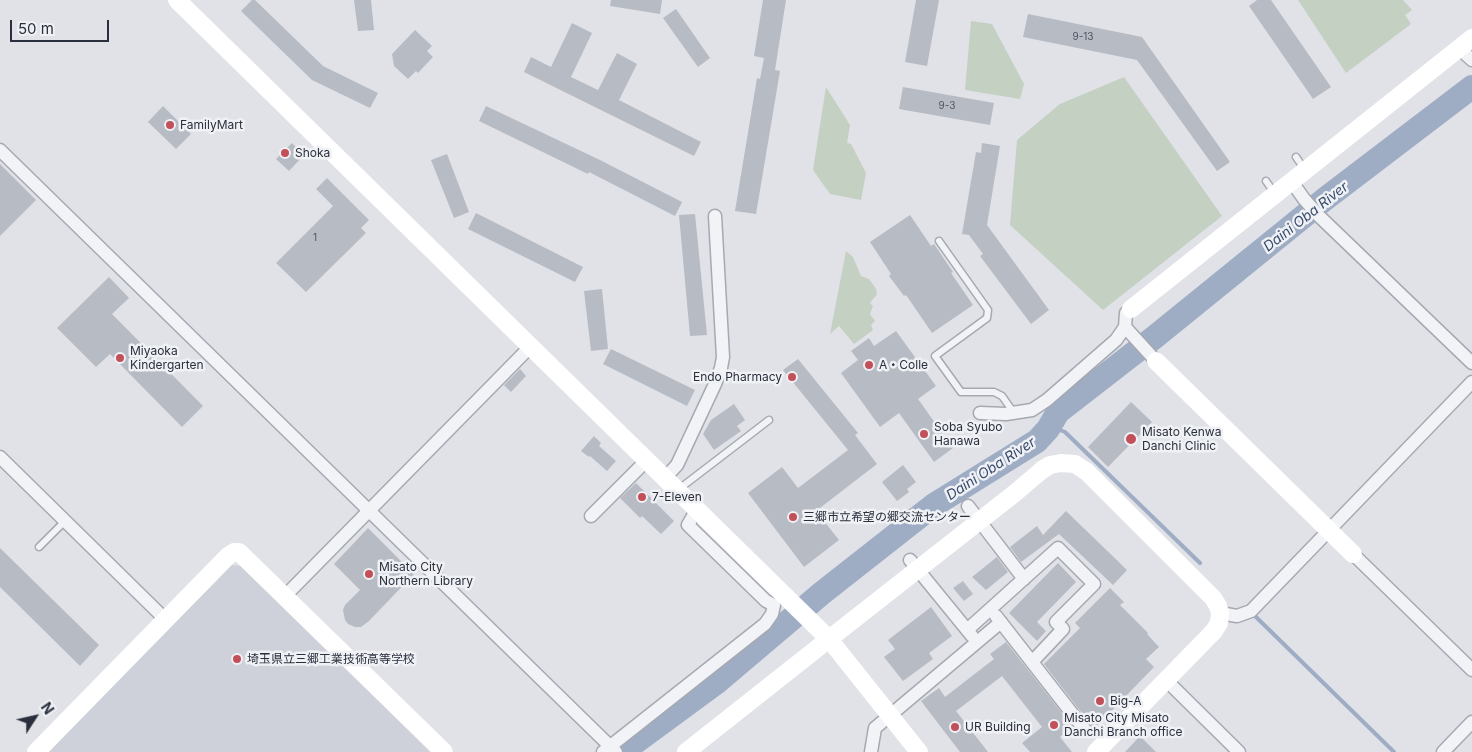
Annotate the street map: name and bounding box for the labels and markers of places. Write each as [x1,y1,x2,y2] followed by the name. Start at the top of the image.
[180,118,243,132] place label: FamilyMart
[164,119,176,131] marker: FamilyMart
[295,146,330,160] place label: Shoka
[279,147,291,159] marker: Shoka
[130,344,204,372] place label: Miyaoka Kindergarten
[114,352,126,364] marker: Miyaoka Kindergarten
[879,358,928,372] place label: A・Colle
[863,359,875,371] marker: A・Colle
[693,370,782,384] place label: Endo Pharmacy
[786,371,798,383] marker: Endo Pharmacy
[934,420,1003,448] place label: Soba Syubo Hanawa
[1142,425,1221,453] place label: Misato Kenwa Danchi Clinic
[918,428,930,440] marker: Soba Syubo Hanawa
[1124,432,1138,446] marker: Misato Kenwa Danchi Clinic
[652,490,702,504] place label: 7-Eleven
[636,491,648,503] marker: 7-Eleven
[803,510,971,524] place label: 三郷市立希望の郷交流センター
[787,511,799,523] marker: 三郷市立希望の郷交流センター
[379,560,473,588] place label: Misato City Northern Library
[363,568,375,580] marker: Misato City Northern Library
[247,652,415,666] place label: 埼玉県立三郷工業技術高等学校
[231,653,243,665] marker: 埼玉県立三郷工業技術高等学校
[1110,694,1142,708] place label: Big-A
[1094,695,1106,707] marker: Big-A
[1064,711,1183,739] place label: Misato City Misato Danchi Branch office
[1048,719,1060,731] marker: Misato City Misato Danchi Branch office
[965,720,1030,734] place label: UR Building
[949,721,961,733] marker: UR Building

